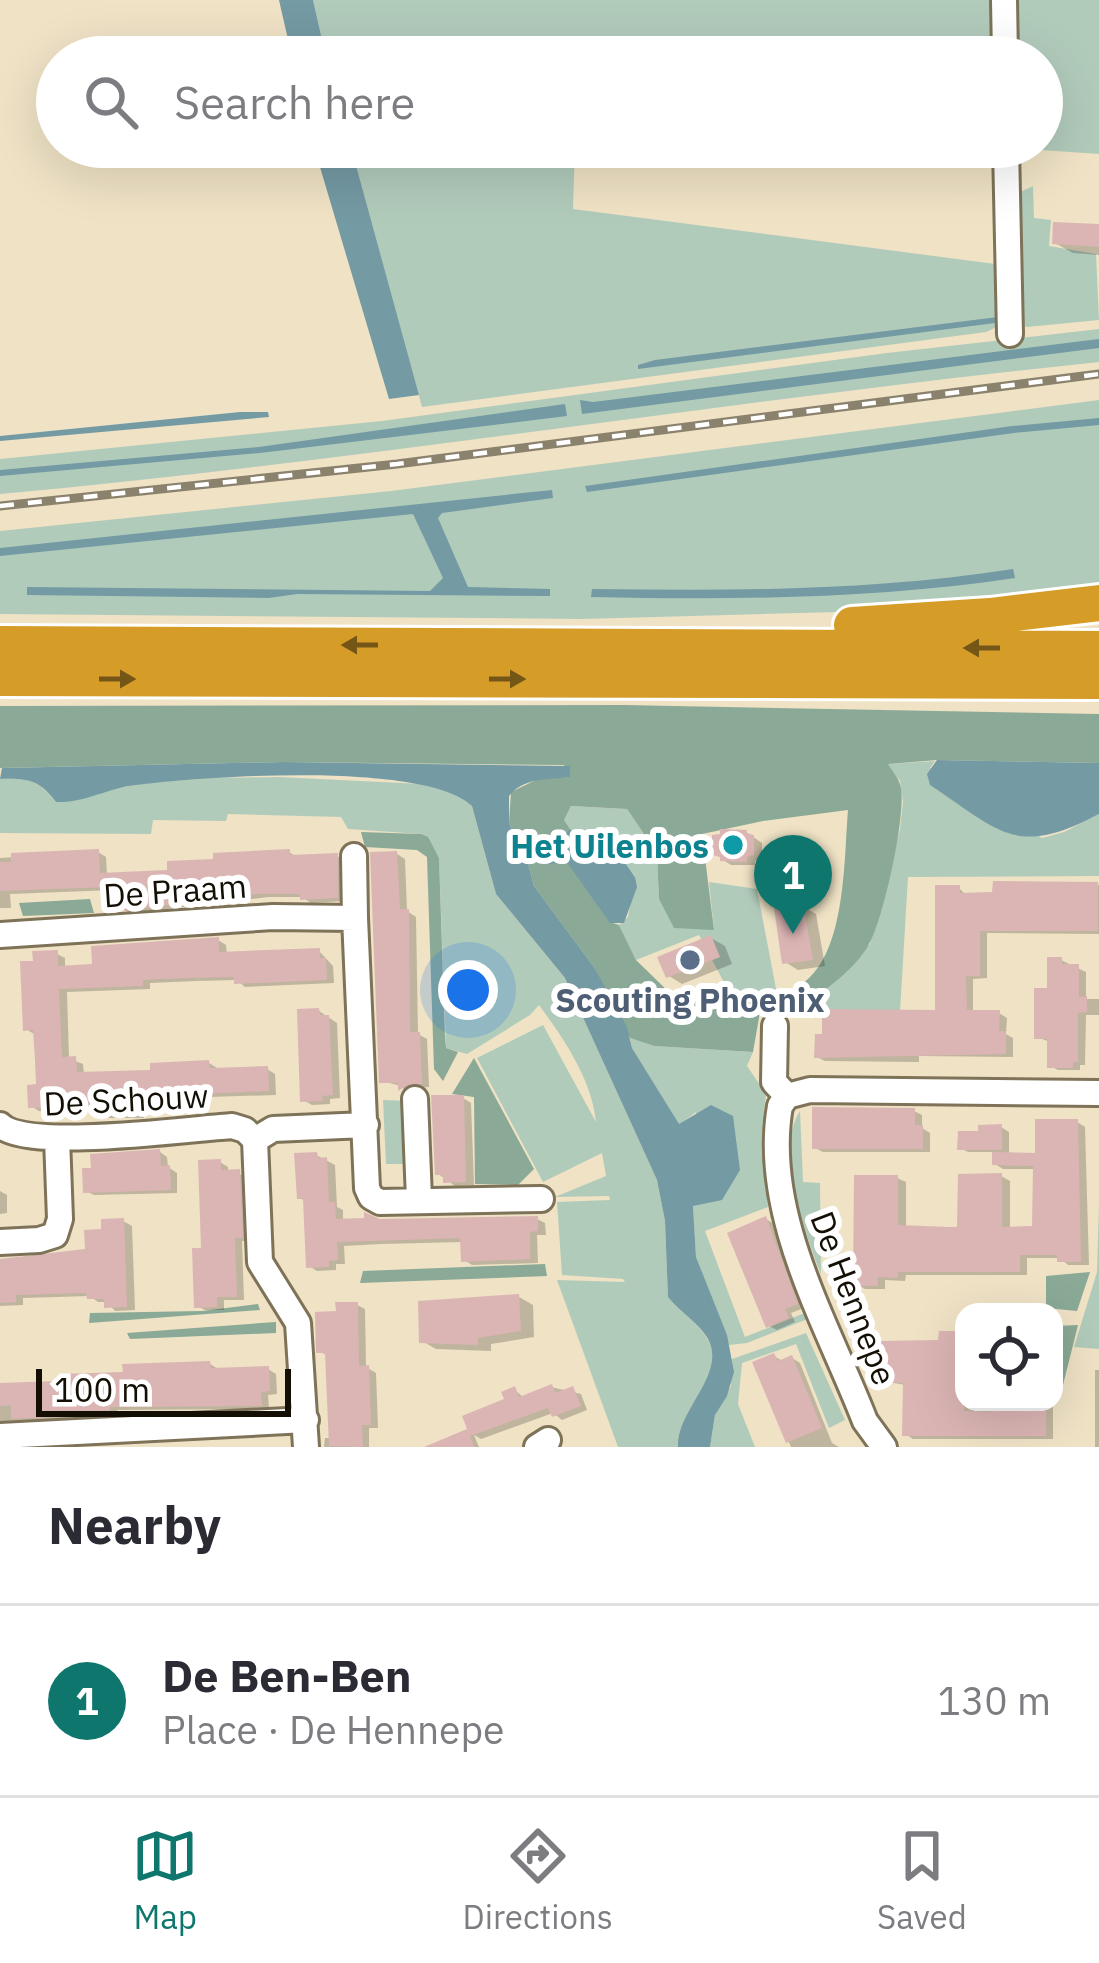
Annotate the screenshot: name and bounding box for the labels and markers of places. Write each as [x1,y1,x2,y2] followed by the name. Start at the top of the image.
[510,824,709,867] place label: Het Uilenbos
[720,832,746,858] marker: Het Uilenbos
[754,835,832,934] pin: 1
[677,947,703,973] marker: Scouting Phoenix
[555,978,825,1021] place label: Scouting Phoenix

